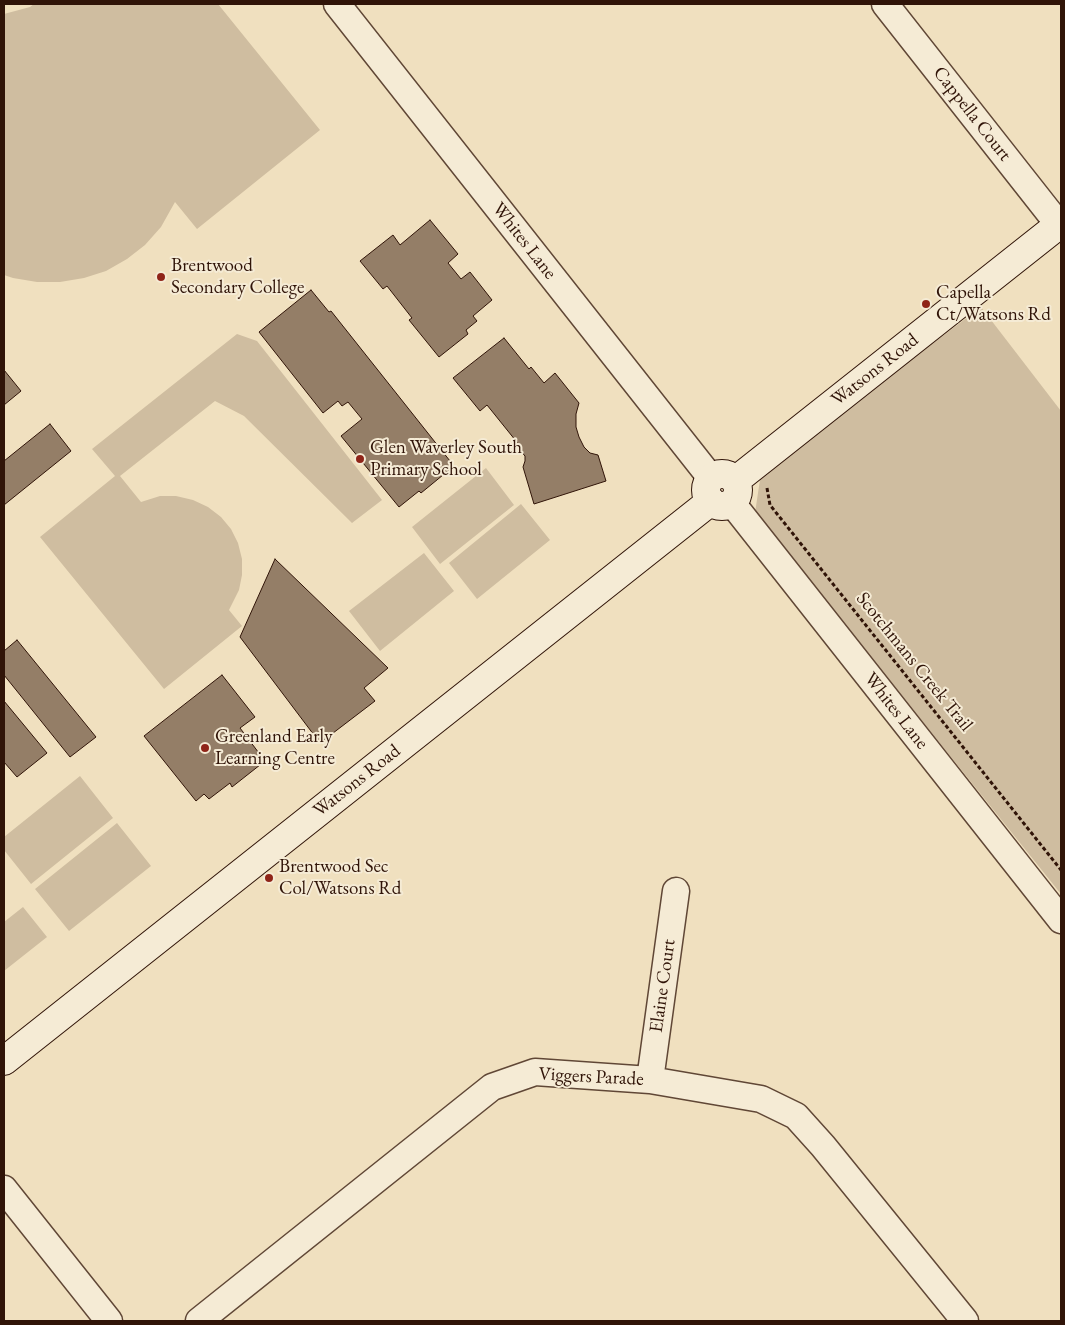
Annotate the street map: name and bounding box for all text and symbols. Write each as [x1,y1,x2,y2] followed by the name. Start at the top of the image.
[928,62,1016,166] street label: Cappella Court
[487,198,561,284] street label: Whites Lane
[171,255,304,299] place label: Brentwood Secondary College
[155,271,167,283] marker: Brentwood Secondary College
[936,282,1051,326] place label: Capella Ct/Watsons Rd
[920,298,932,310] marker: Capella Ct/Watsons Rd
[827,329,923,411] street label: Watsons Road
[370,437,522,481] place label: Glen Waverley South Primary School
[354,453,366,465] marker: Glen Waverley South Primary School
[851,588,977,736] street label: Scotchmans Creek Trail
[859,668,933,754] street label: Whites Lane
[215,726,335,770] place label: Greenland Early Learning Centre
[309,740,405,822] street label: Watsons Road
[199,742,211,754] marker: Greenland Early Learning Centre
[279,856,401,900] place label: Brentwood Sec Col/Watsons Rd
[263,872,275,884] marker: Brentwood Sec Col/Watsons Rd
[645,938,681,1034] street label: Elaine Court
[538,1063,644,1091] street label: Viggers Parade

